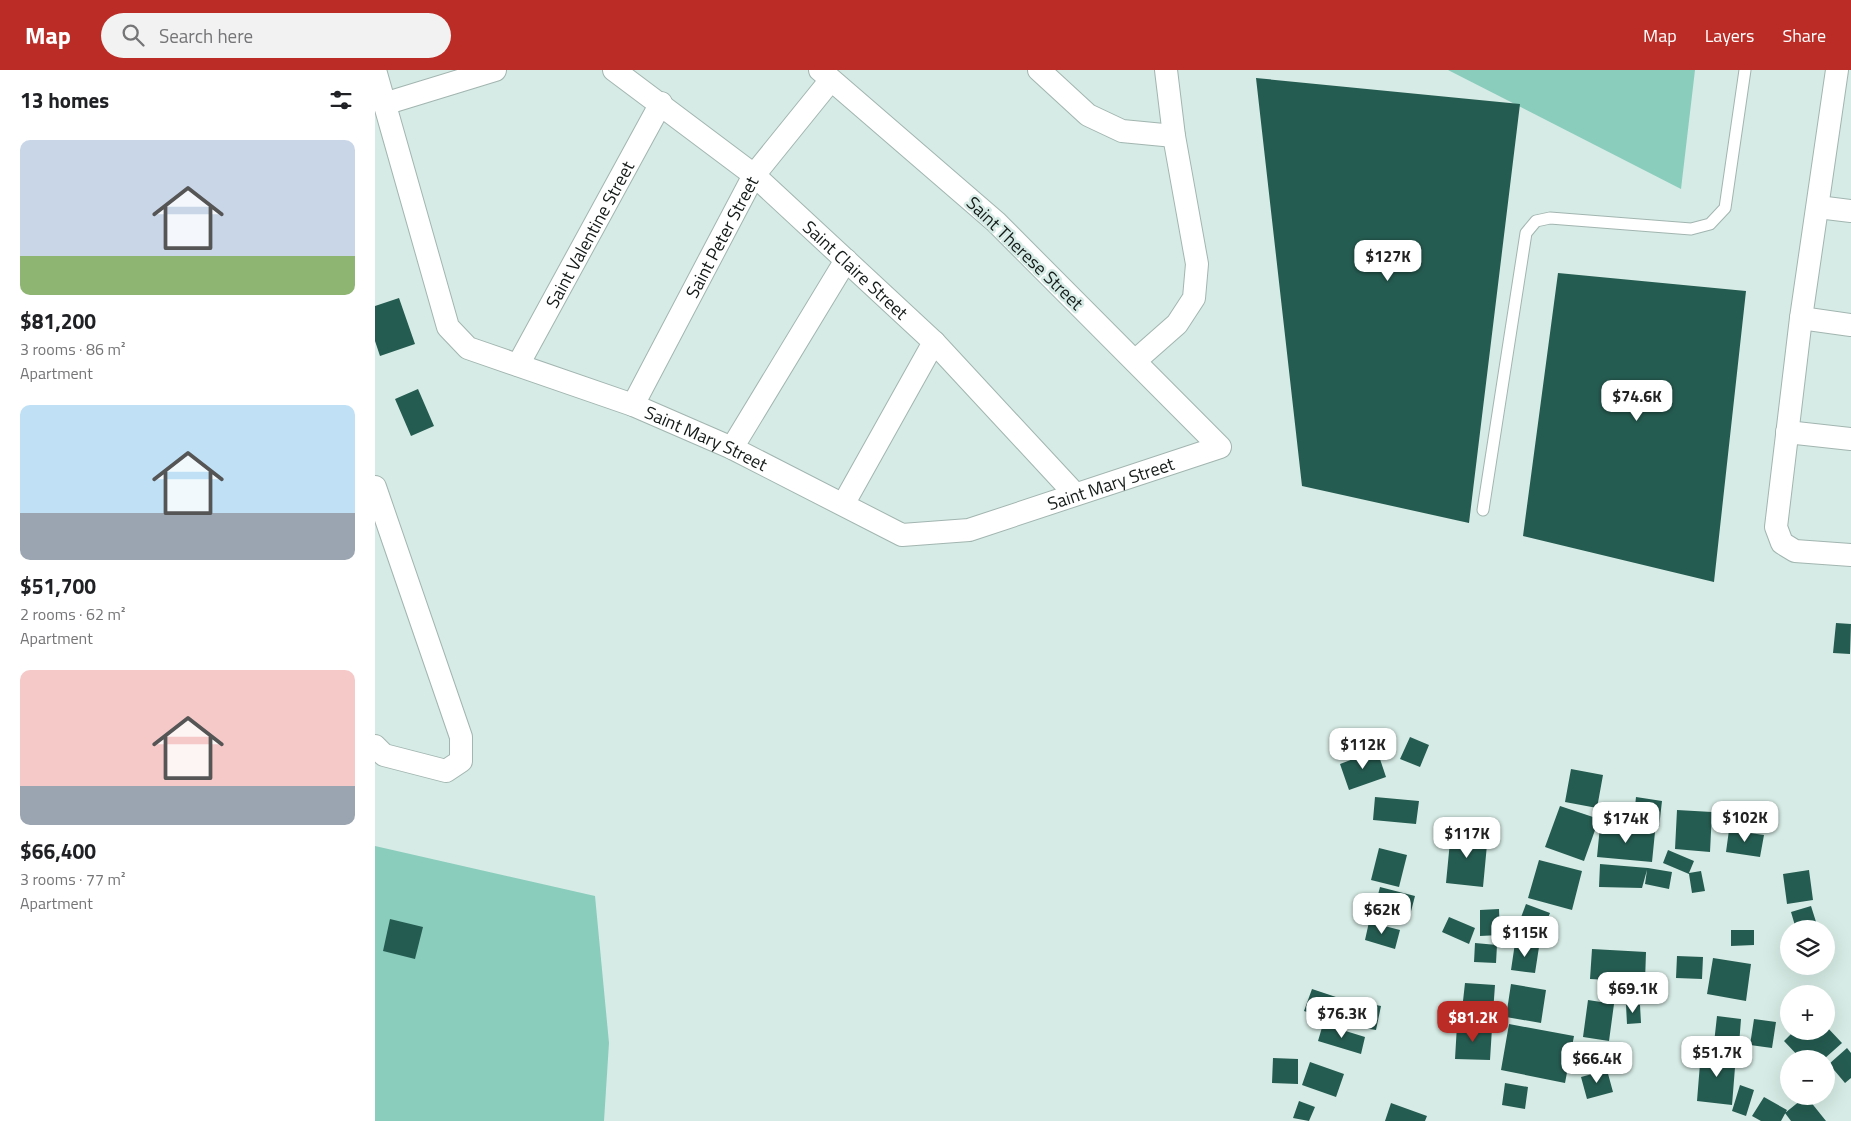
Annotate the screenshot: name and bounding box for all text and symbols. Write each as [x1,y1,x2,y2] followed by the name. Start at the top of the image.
[101,13,451,58] search box
[25,17,71,53] text: Map
[119,21,147,49] icon: search
[159,21,253,50] text: Search here
[1643,22,1677,49] text: Map
[1705,22,1754,49] text: Layers
[1782,22,1826,49] text: Share
[20,84,109,116] text: 13 homes
[327,86,355,114] icon: filters
[538,155,641,313] street label: Saint Valentine Street
[678,170,765,303] street label: Saint Peter Street
[143,173,233,263] icon: home
[960,190,1090,317] street label: Saint Therese Street
[797,214,915,326] street label: Saint Claire Street
[1353,240,1423,282] pin: $127K
[1365,244,1411,268] text: $127K
[20,305,96,337] text: $81,200
[20,337,125,361] text: 3 rooms · 86 m²
[20,361,93,385] text: Apartment
[1596,380,1678,422] pin: $74.6K
[1612,384,1662,408] text: $74.6K
[641,398,773,478] street label: Saint Mary Street
[143,438,233,528] icon: home
[1044,449,1178,517] street label: Saint Mary Street
[20,570,96,602] text: $51,700
[20,602,125,626] text: 2 rooms · 62 m²
[20,626,93,650] text: Apartment
[143,703,233,793] icon: home
[1328,728,1398,770] pin: $112K
[1340,732,1386,756] text: $112K
[1710,800,1780,843] pin: $102K
[1591,802,1661,844] pin: $174K
[1722,805,1768,829] text: $102K
[1603,806,1649,830] text: $174K
[1432,816,1502,859] pin: $117K
[1444,821,1490,845] text: $117K
[20,835,96,867] text: $66,400
[20,867,125,891] text: 3 rooms · 77 m²
[20,891,93,915] text: Apartment
[1352,892,1412,935] pin: $62K
[1364,897,1400,921] text: $62K
[1490,916,1560,958] pin: $115K
[1502,920,1548,944] text: $115K
[1780,920,1835,1105] map controls
[1780,920,1835,975] button: layers
[1592,972,1674,1014] pin: $69.1K
[1608,976,1658,1000] text: $69.1K
[1780,985,1835,1040] button: +
[1301,996,1383,1039] pin: $76.3K
[1432,1000,1514,1043] pin: $81.2K
[1317,1001,1367,1025] text: $76.3K
[1448,1005,1498,1029] text: $81.2K
[1676,1036,1758,1078] pin: $51.7K
[1692,1040,1742,1064] text: $51.7K
[1556,1042,1638,1084] pin: $66.4K
[1572,1046,1622,1070] text: $66.4K
[1780,1050,1835,1105] button: −

